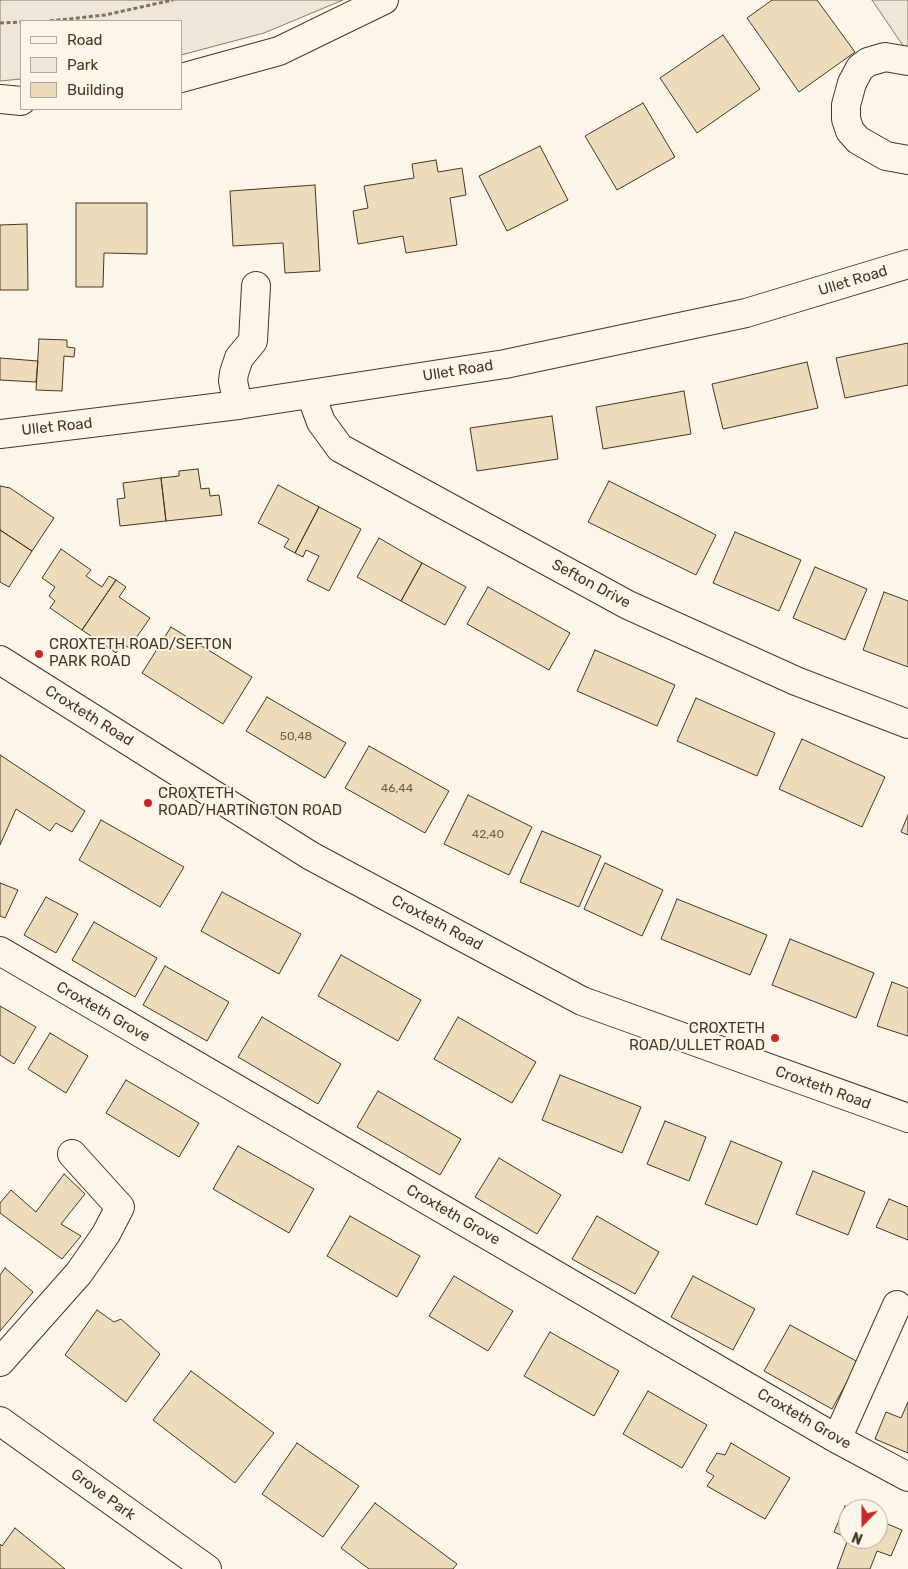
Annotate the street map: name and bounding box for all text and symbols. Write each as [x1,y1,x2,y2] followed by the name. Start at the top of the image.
[20,20,182,110] legend
[67,31,103,49] text: Road
[67,56,98,74] text: Park
[67,81,124,99] text: Building
[816,262,890,300] street label: Ullet Road
[421,357,495,385] street label: Ullet Road
[21,414,93,440] street label: Ullet Road
[548,556,634,612] street label: Sefton Drive
[49,636,232,671] place label: CROXTETH ROAD/SEFTON PARK ROAD
[33,648,45,660] marker: CROXTETH ROAD/SEFTON PARK ROAD
[42,682,136,750] street label: Croxteth Road
[280,730,312,744] house number: 50,48
[381,782,413,796] house number: 46,44
[158,785,342,820] place label: CROXTETH ROAD/HARTINGTON ROAD
[142,797,154,809] marker: CROXTETH ROAD/HARTINGTON ROAD
[472,828,504,842] house number: 42,40
[388,891,486,955] street label: Croxteth Road
[53,978,153,1046] street label: Croxteth Grove
[629,1020,765,1055] place label: CROXTETH ROAD/ULLET ROAD
[769,1032,781,1044] marker: CROXTETH ROAD/ULLET ROAD
[773,1062,873,1114] street label: Croxteth Road
[403,1181,503,1249] street label: Croxteth Grove
[754,1385,854,1453] street label: Croxteth Grove
[67,1466,139,1524] street label: Grove Park
[838,1499,888,1549] north arrow
[850,1528,865,1547] text: N

